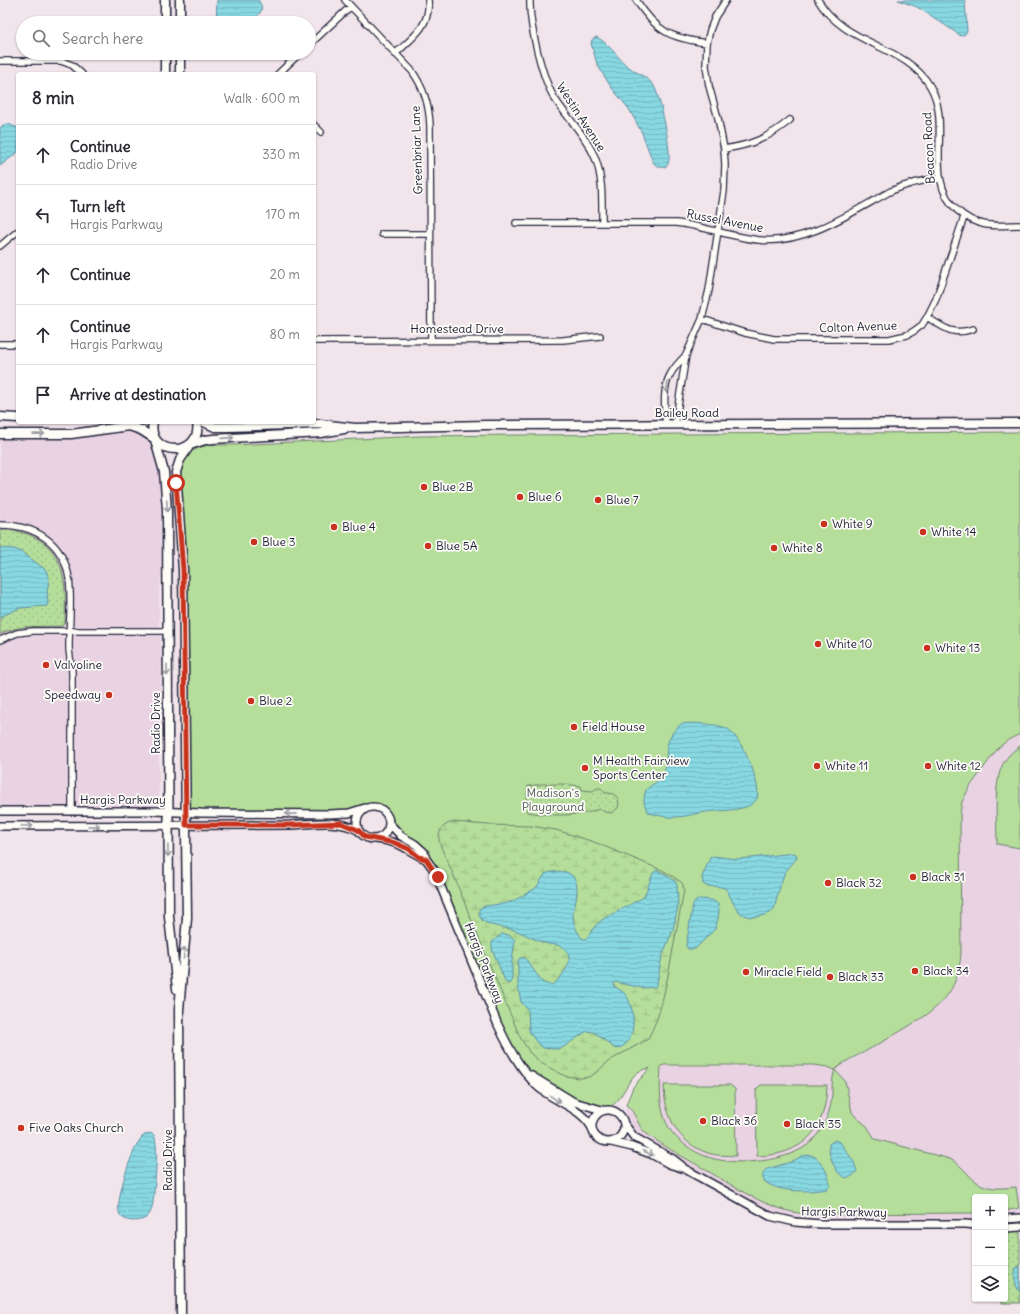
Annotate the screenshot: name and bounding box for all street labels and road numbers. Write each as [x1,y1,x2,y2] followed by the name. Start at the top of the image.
[554,79,609,154] street label: Westin Avenue
[407,105,426,195] street label: Greenbriar Lane
[919,112,938,184] street label: Beacon Road
[686,206,765,235] street label: Russel Avenue
[819,318,897,335] street label: Colton Avenue
[410,321,504,336] street label: Homestead Drive
[655,405,719,420] street label: Bailey Road
[148,692,163,754] street label: Radio Drive
[80,792,166,807] street label: Hargis Parkway
[461,920,507,1005] street label: Hargis Parkway
[160,1129,175,1191] street label: Radio Drive
[801,1203,887,1220] street label: Hargis Parkway

